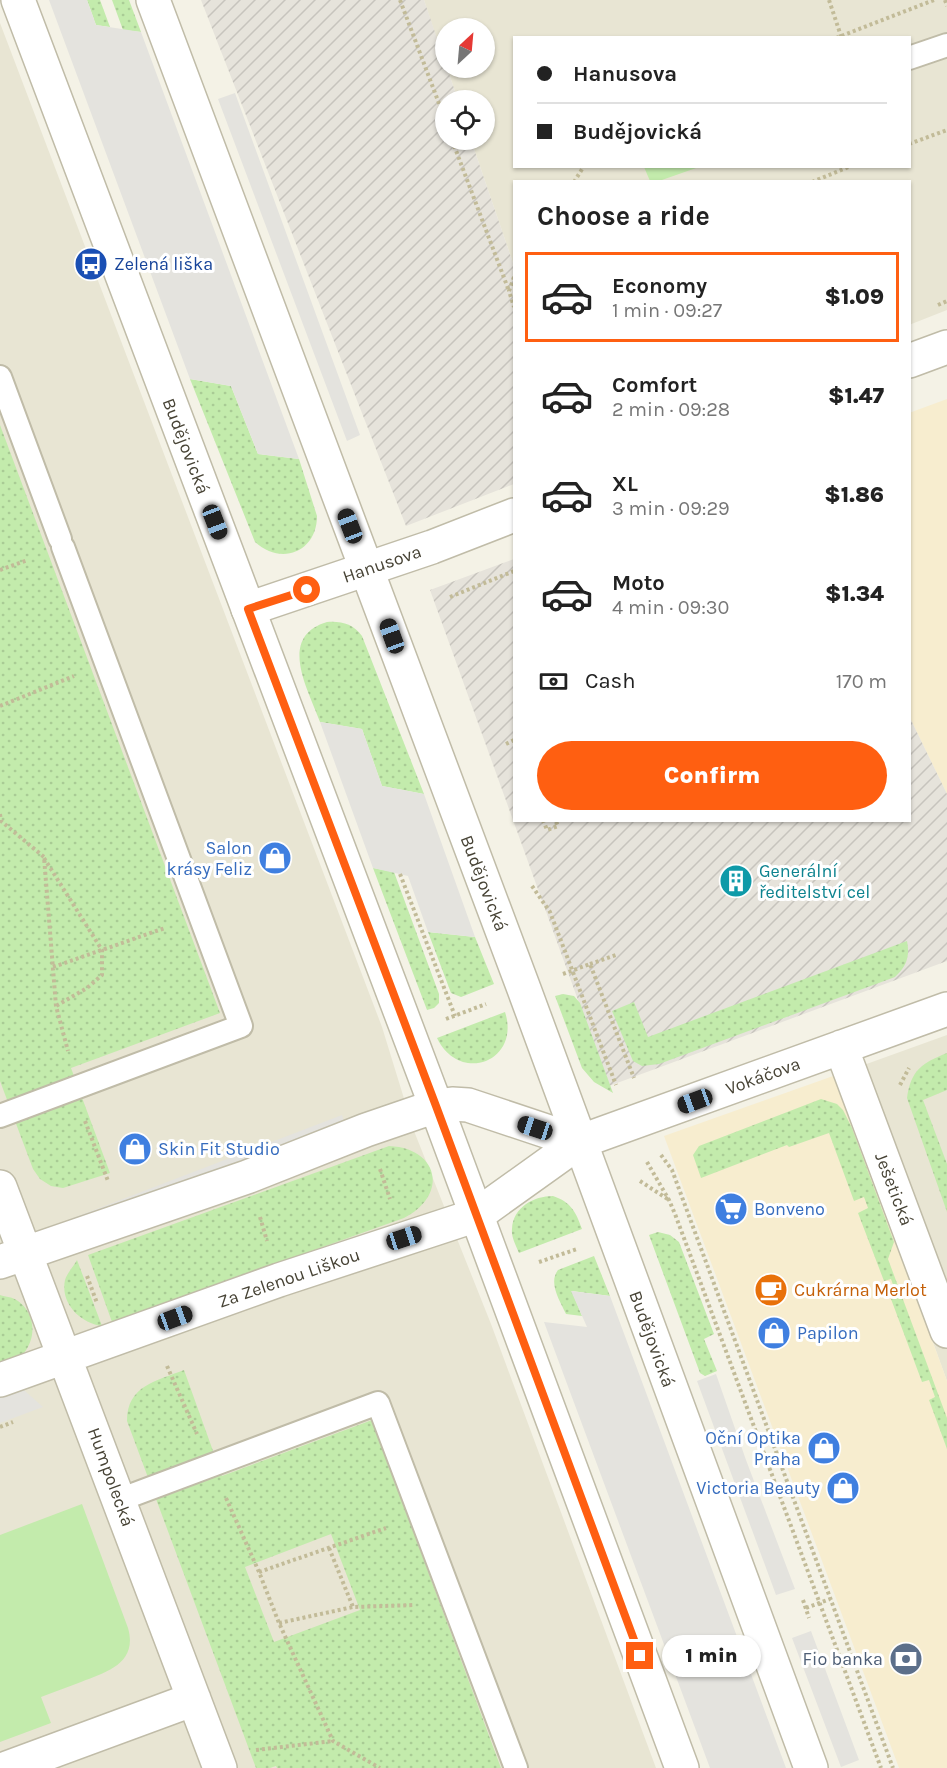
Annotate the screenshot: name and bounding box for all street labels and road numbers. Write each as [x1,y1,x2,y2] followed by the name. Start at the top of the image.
[158,395,214,497] street label: Budějovická
[340,540,424,588] street label: Hanusova
[456,832,512,934] street label: Budějovická
[723,1052,803,1100] street label: Vokáčova
[870,1149,918,1229] street label: Ješetická
[215,1243,363,1313] street label: Za Zelenou Liškou
[624,1288,680,1390] street label: Budějovická
[83,1424,139,1530] street label: Humpolecká

